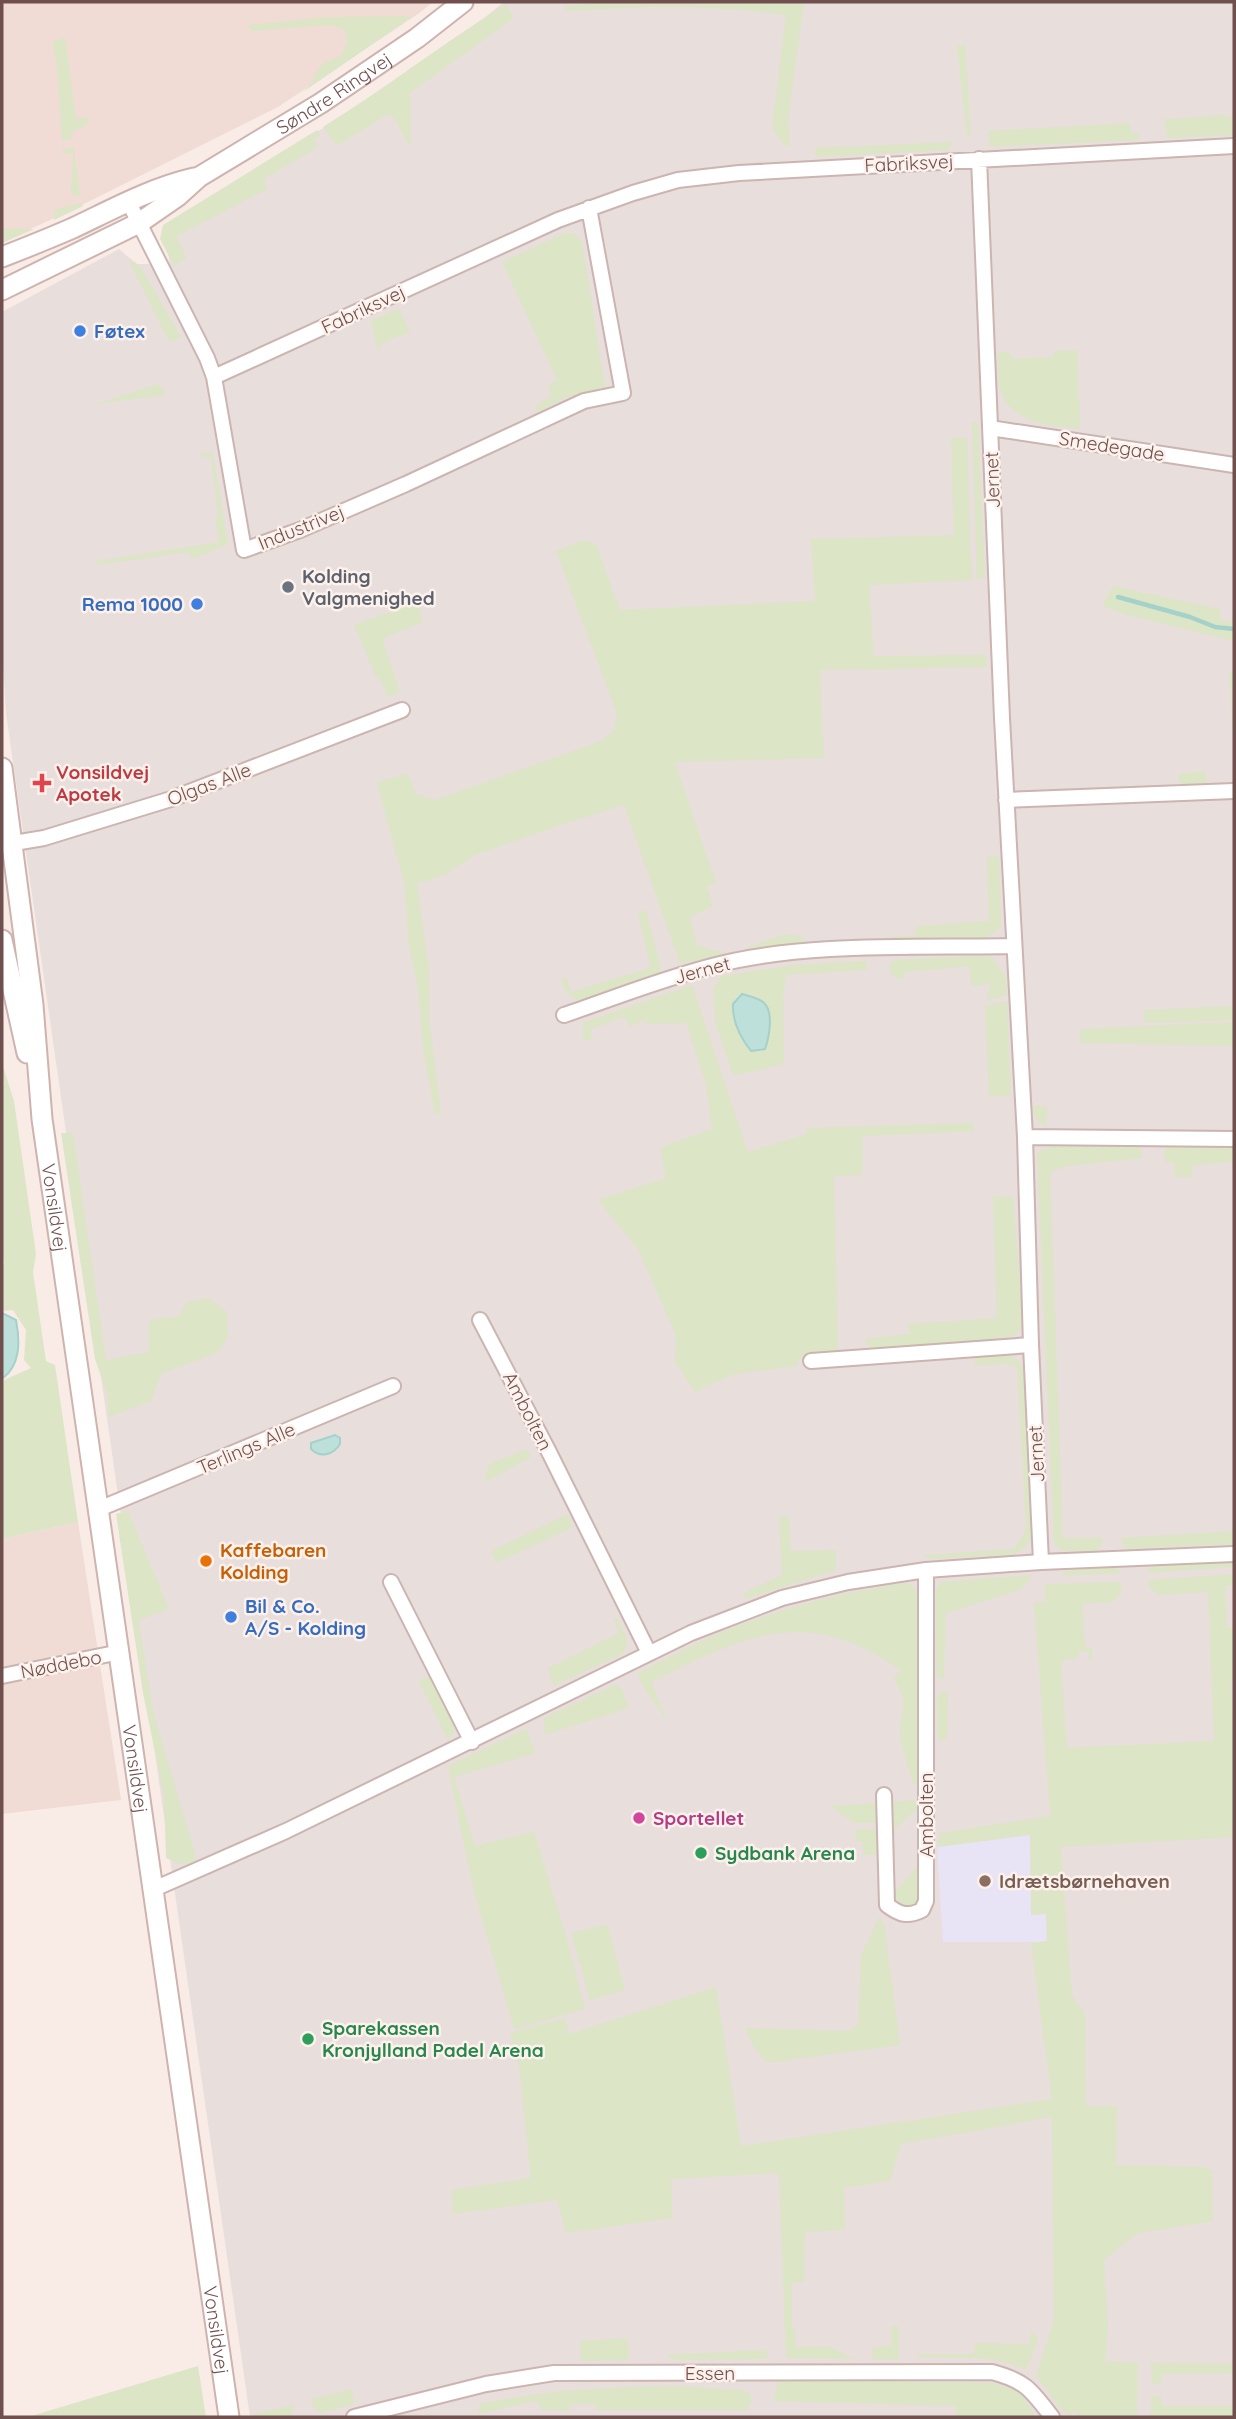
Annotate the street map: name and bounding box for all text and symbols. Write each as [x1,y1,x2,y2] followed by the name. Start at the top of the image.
[272,47,396,139] street label: Søndre Ringvej
[864,149,954,177] street label: Fabriksvej
[317,279,409,339] street label: Fabriksvej
[94,319,145,343] place label: Føtex
[72,323,88,339] marker: Føtex
[1058,426,1166,466] street label: Smedegade
[979,451,1005,509] street label: Jernet
[254,499,348,555] street label: Industrivej
[302,564,435,610] place label: Kolding Valgmenighed
[280,579,296,595] marker: Kolding Valgmenighed
[82,592,183,616] place label: Rema 1000
[189,596,205,612] marker: Rema 1000
[164,757,254,811] street label: Olgas Alle
[56,760,149,806] place label: Vonsildvej Apotek
[34,775,50,791] marker: Vonsildvej Apotek
[671,951,733,989] street label: Jernet
[37,1162,73,1254] street label: Vonsildvej
[498,1368,558,1454] street label: Ambolten
[193,1417,299,1479] street label: Terlings Alle
[1023,1425,1049,1483] street label: Jernet
[220,1538,326,1584] place label: Kaffebaren Kolding
[198,1553,214,1569] marker: Kaffebaren Kolding
[245,1594,366,1640] place label: Bil & Co. A/S - Kolding
[223,1609,239,1625] marker: Bil & Co. A/S - Kolding
[18,1644,104,1684] street label: Nøddebo
[117,1723,154,1815] street label: Vonsildvej
[914,1773,938,1858] street label: Ambolten
[653,1806,744,1830] place label: Sportellet
[631,1810,647,1826] marker: Sportellet
[715,1841,855,1865] place label: Sydbank Arena
[693,1845,709,1861] marker: Sydbank Arena
[999,1869,1170,1893] place label: Idrætsbørnehaven
[977,1873,993,1889] marker: Idrætsbørnehaven
[322,2016,544,2062] place label: Sparekassen Kronjylland Padel Arena
[300,2031,316,2047] marker: Sparekassen Kronjylland Padel Arena
[198,2284,235,2376] street label: Vonsildvej
[685,2361,735,2385] street label: Essen

